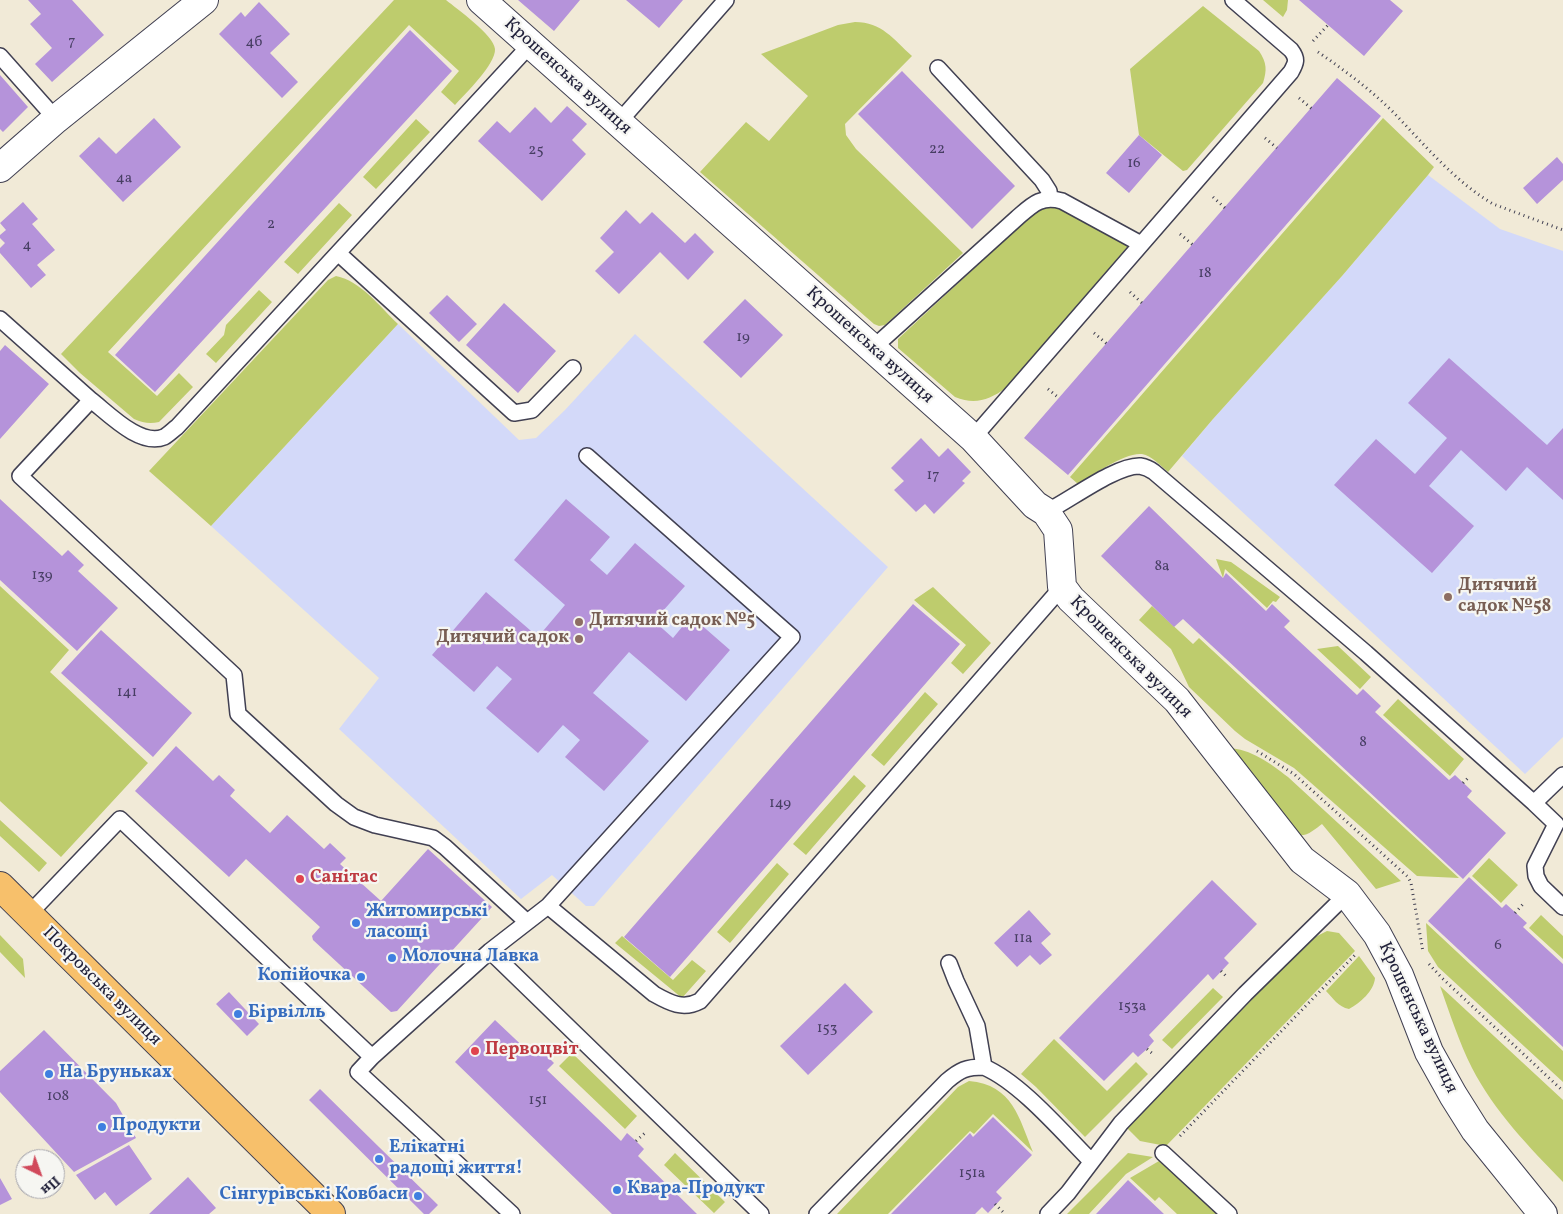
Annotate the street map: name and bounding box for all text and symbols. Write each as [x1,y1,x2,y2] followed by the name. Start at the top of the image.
[499,14,635,140] street label: Крошенська вулиця
[68,33,76,51] house number: 7
[246,34,262,52] house number: 4б
[929,141,945,159] house number: 22
[528,142,544,160] house number: 25
[1127,155,1141,173] house number: 16
[116,170,132,188] house number: 4а
[267,216,275,234] house number: 2
[23,237,31,255] house number: 4
[1198,265,1212,283] house number: 18
[801,283,937,409] street label: Крошенська вулиця
[736,329,750,347] house number: 19
[926,467,940,485] house number: 17
[1154,558,1170,576] house number: 8а
[32,567,52,585] house number: 139
[1458,576,1551,618] place label: Дитячий садок №58
[1442,591,1454,603] marker: Дитячий садок №58
[1064,592,1196,724] street label: Крошенська вулиця
[589,611,755,633] place label: Дитячий садок №5
[573,616,585,628] marker: Дитячий садок №5
[436,628,569,650] place label: Дитячий садок
[573,633,585,645] marker: Дитячий садок
[117,684,137,702] house number: 141
[1359,734,1367,752] house number: 8
[769,795,791,813] house number: 149
[310,868,378,890] place label: Санітас
[294,873,306,885] marker: Санітас
[366,902,488,944] place label: Житомирські ласощі
[350,917,362,929] marker: Житомирські ласощі
[37,923,165,1051] street label: Покровська вулиця
[1013,930,1033,948] house number: 11а
[1494,937,1502,955] house number: 6
[1372,939,1462,1097] street label: Крошенська вулиця
[402,947,539,969] place label: Молочна Лавка
[386,952,398,964] marker: Молочна Лавка
[258,966,351,988] place label: Копійочка
[355,971,367,983] marker: Копійочка
[1118,998,1146,1016] house number: 153а
[248,1003,326,1025] place label: Бірвілль
[232,1008,244,1020] marker: Бірвілль
[817,1020,837,1038] house number: 153
[485,1040,579,1062] place label: Первоцвіт
[469,1045,481,1057] marker: Первоцвіт
[59,1063,172,1085] place label: На Бруньках
[43,1068,55,1080] marker: На Бруньках
[47,1088,69,1106] house number: 108
[529,1092,547,1110] house number: 151
[112,1116,201,1138] place label: Продукти
[96,1121,108,1133] marker: Продукти
[389,1138,523,1180] place label: Елікатні радощі життя!
[15,1149,65,1199] north arrow
[373,1153,385,1165] marker: Елікатні радощі життя!
[959,1165,985,1183] house number: 151а
[36,1171,63,1198] text: Пн
[627,1179,765,1201] place label: Квара-Продукт
[611,1184,623,1196] marker: Квара-Продукт
[219,1185,408,1207] place label: Сінгурівські Ковбаси
[412,1190,424,1202] marker: Сінгурівські Ковбаси

